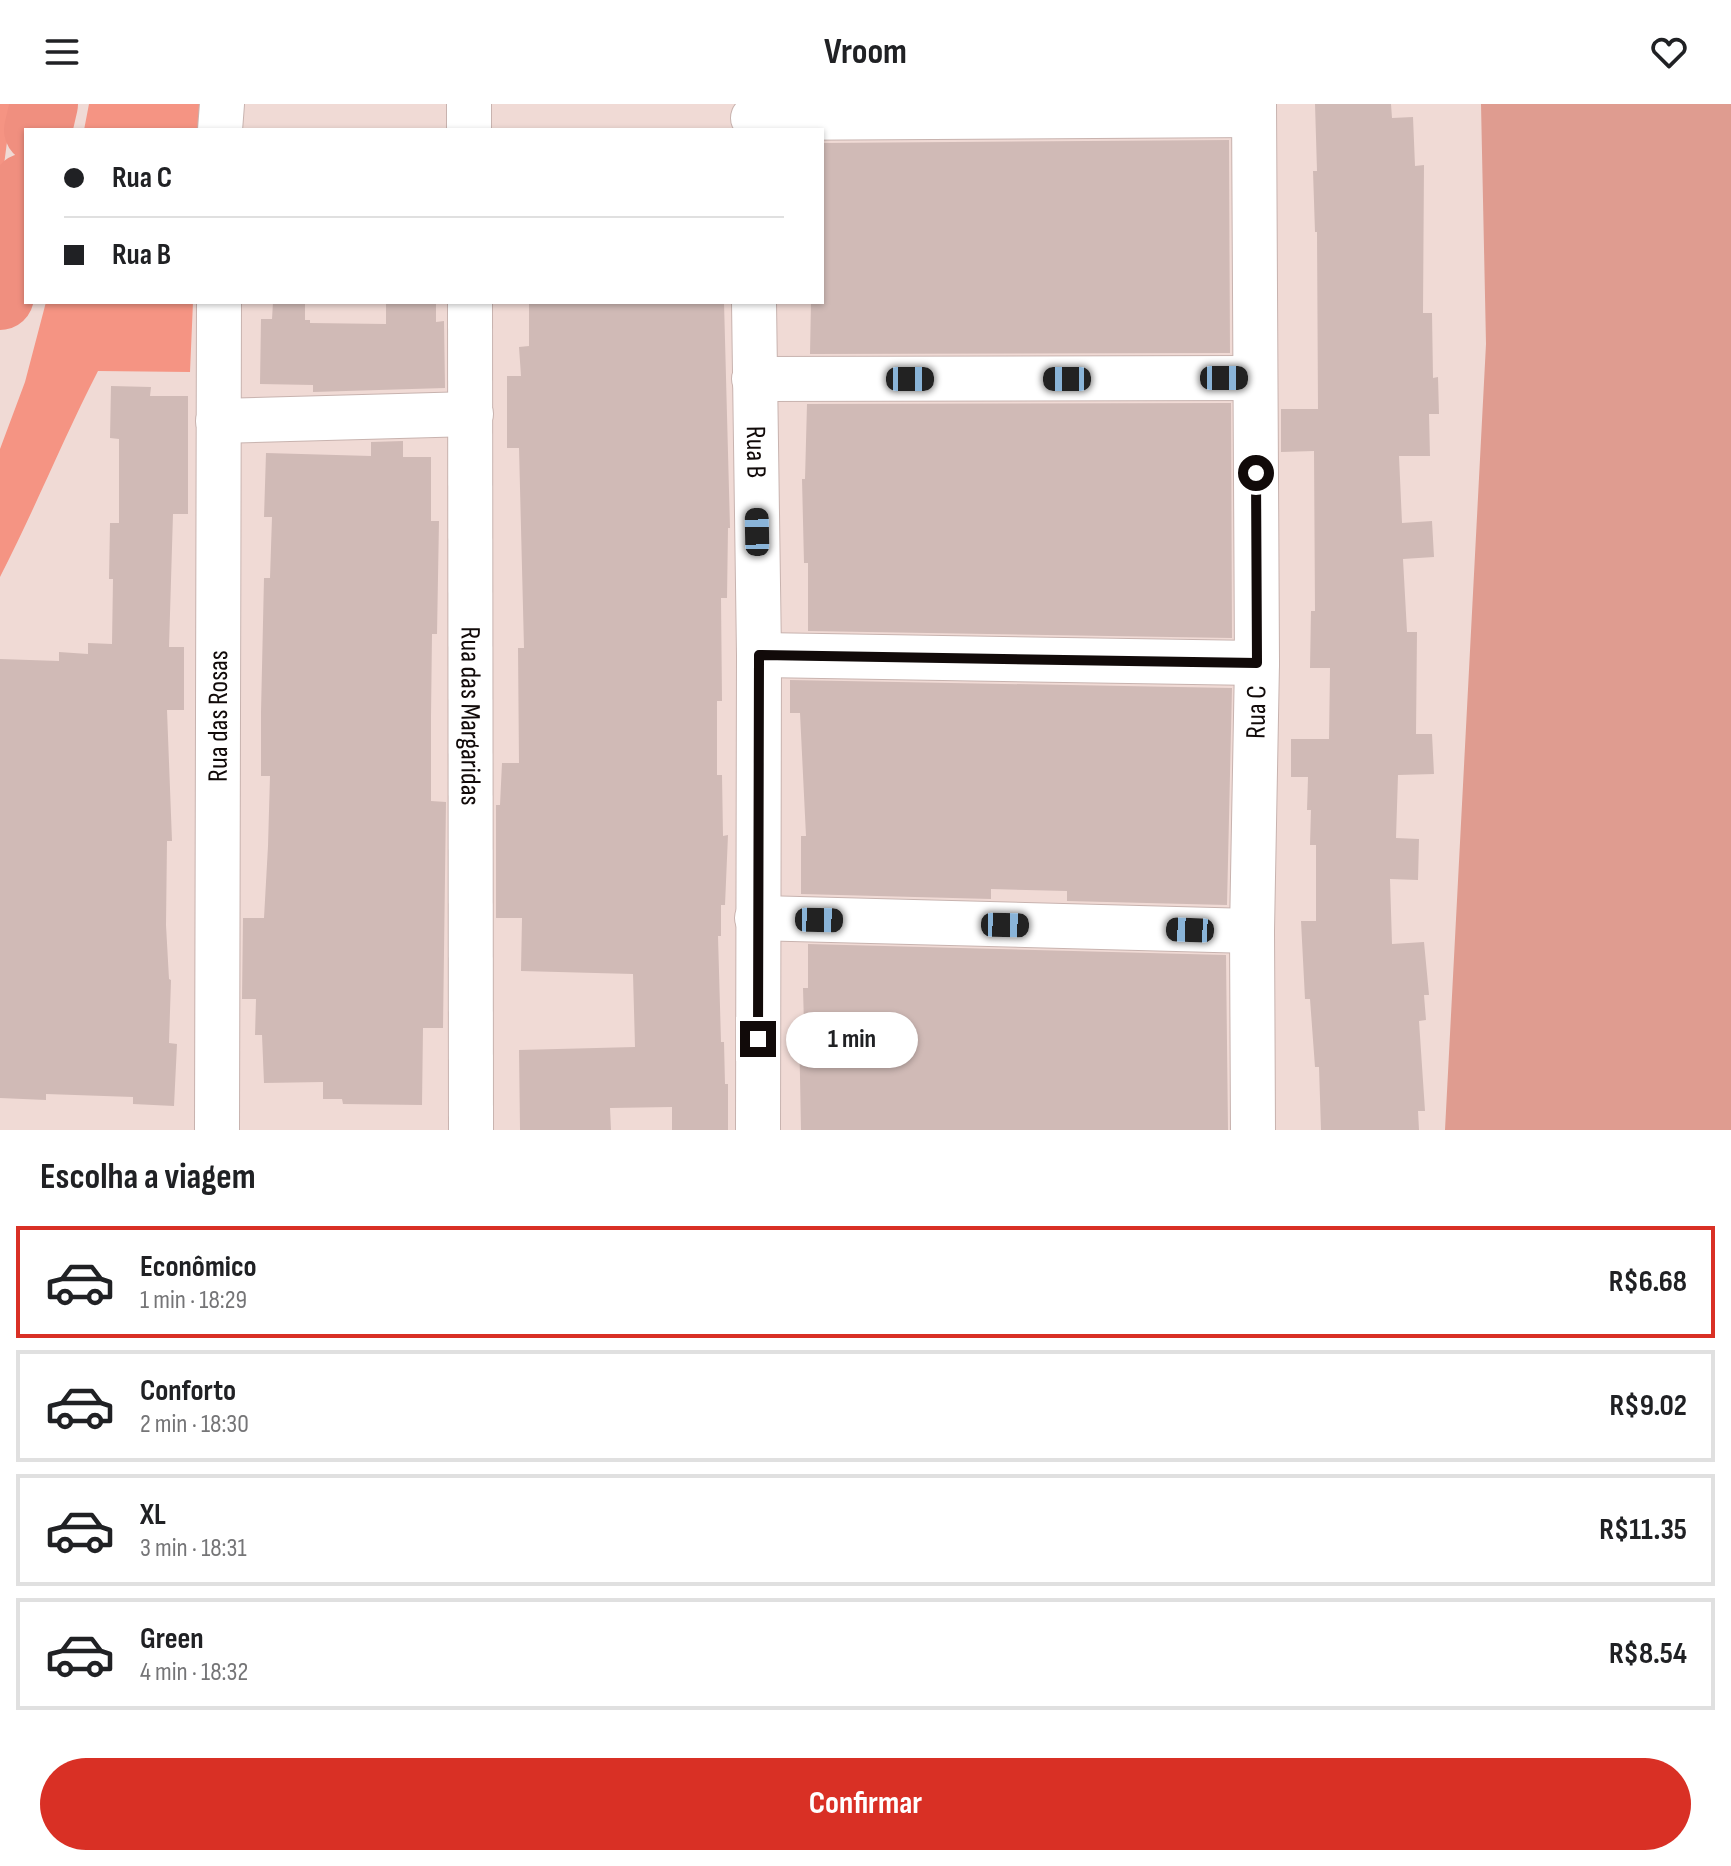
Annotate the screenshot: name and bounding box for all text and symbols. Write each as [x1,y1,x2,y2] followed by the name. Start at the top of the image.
[40,30,84,74] icon: menu
[1647,30,1691,74] icon: heart
[824,31,907,74] text: Vroom
[112,160,172,196] text: Rua C
[112,237,171,273] text: Rua B
[1200,366,1248,390] car
[886,367,934,391] car
[1043,367,1091,391] car
[739,426,773,478] street label: Rua B
[1238,455,1274,491] route start
[745,508,769,556] car
[454,626,487,806] street label: Rua das Margaridas
[201,650,235,782] street label: Rua das Rosas
[1239,685,1273,739] street label: Rua C
[795,908,843,932] car
[981,913,1029,937] car
[1166,917,1214,943] car
[786,1011,918,1067] callout: 1 min
[740,1021,776,1057] route end
[828,1024,876,1055] text: 1 min
[40,1156,256,1199] text: Escolha a viagem
[44,1246,116,1318] icon: car
[140,1249,257,1285] text: Econômico
[1609,1264,1687,1300] text: R$6.68
[140,1285,247,1316] text: 1 min · 18:29
[44,1370,116,1442] icon: car
[140,1373,236,1409] text: Conforto
[1610,1388,1687,1424] text: R$9.02
[140,1409,249,1440] text: 2 min · 18:30
[44,1494,116,1566] icon: car
[140,1497,166,1533] text: XL
[1599,1512,1687,1548] text: R$11.35
[140,1533,247,1564] text: 3 min · 18:31
[44,1618,116,1690] icon: car
[140,1621,204,1657] text: Green
[1609,1636,1687,1672] text: R$8.54
[140,1657,248,1688] text: 4 min · 18:32
[40,1758,1691,1850] button: Confirmar

